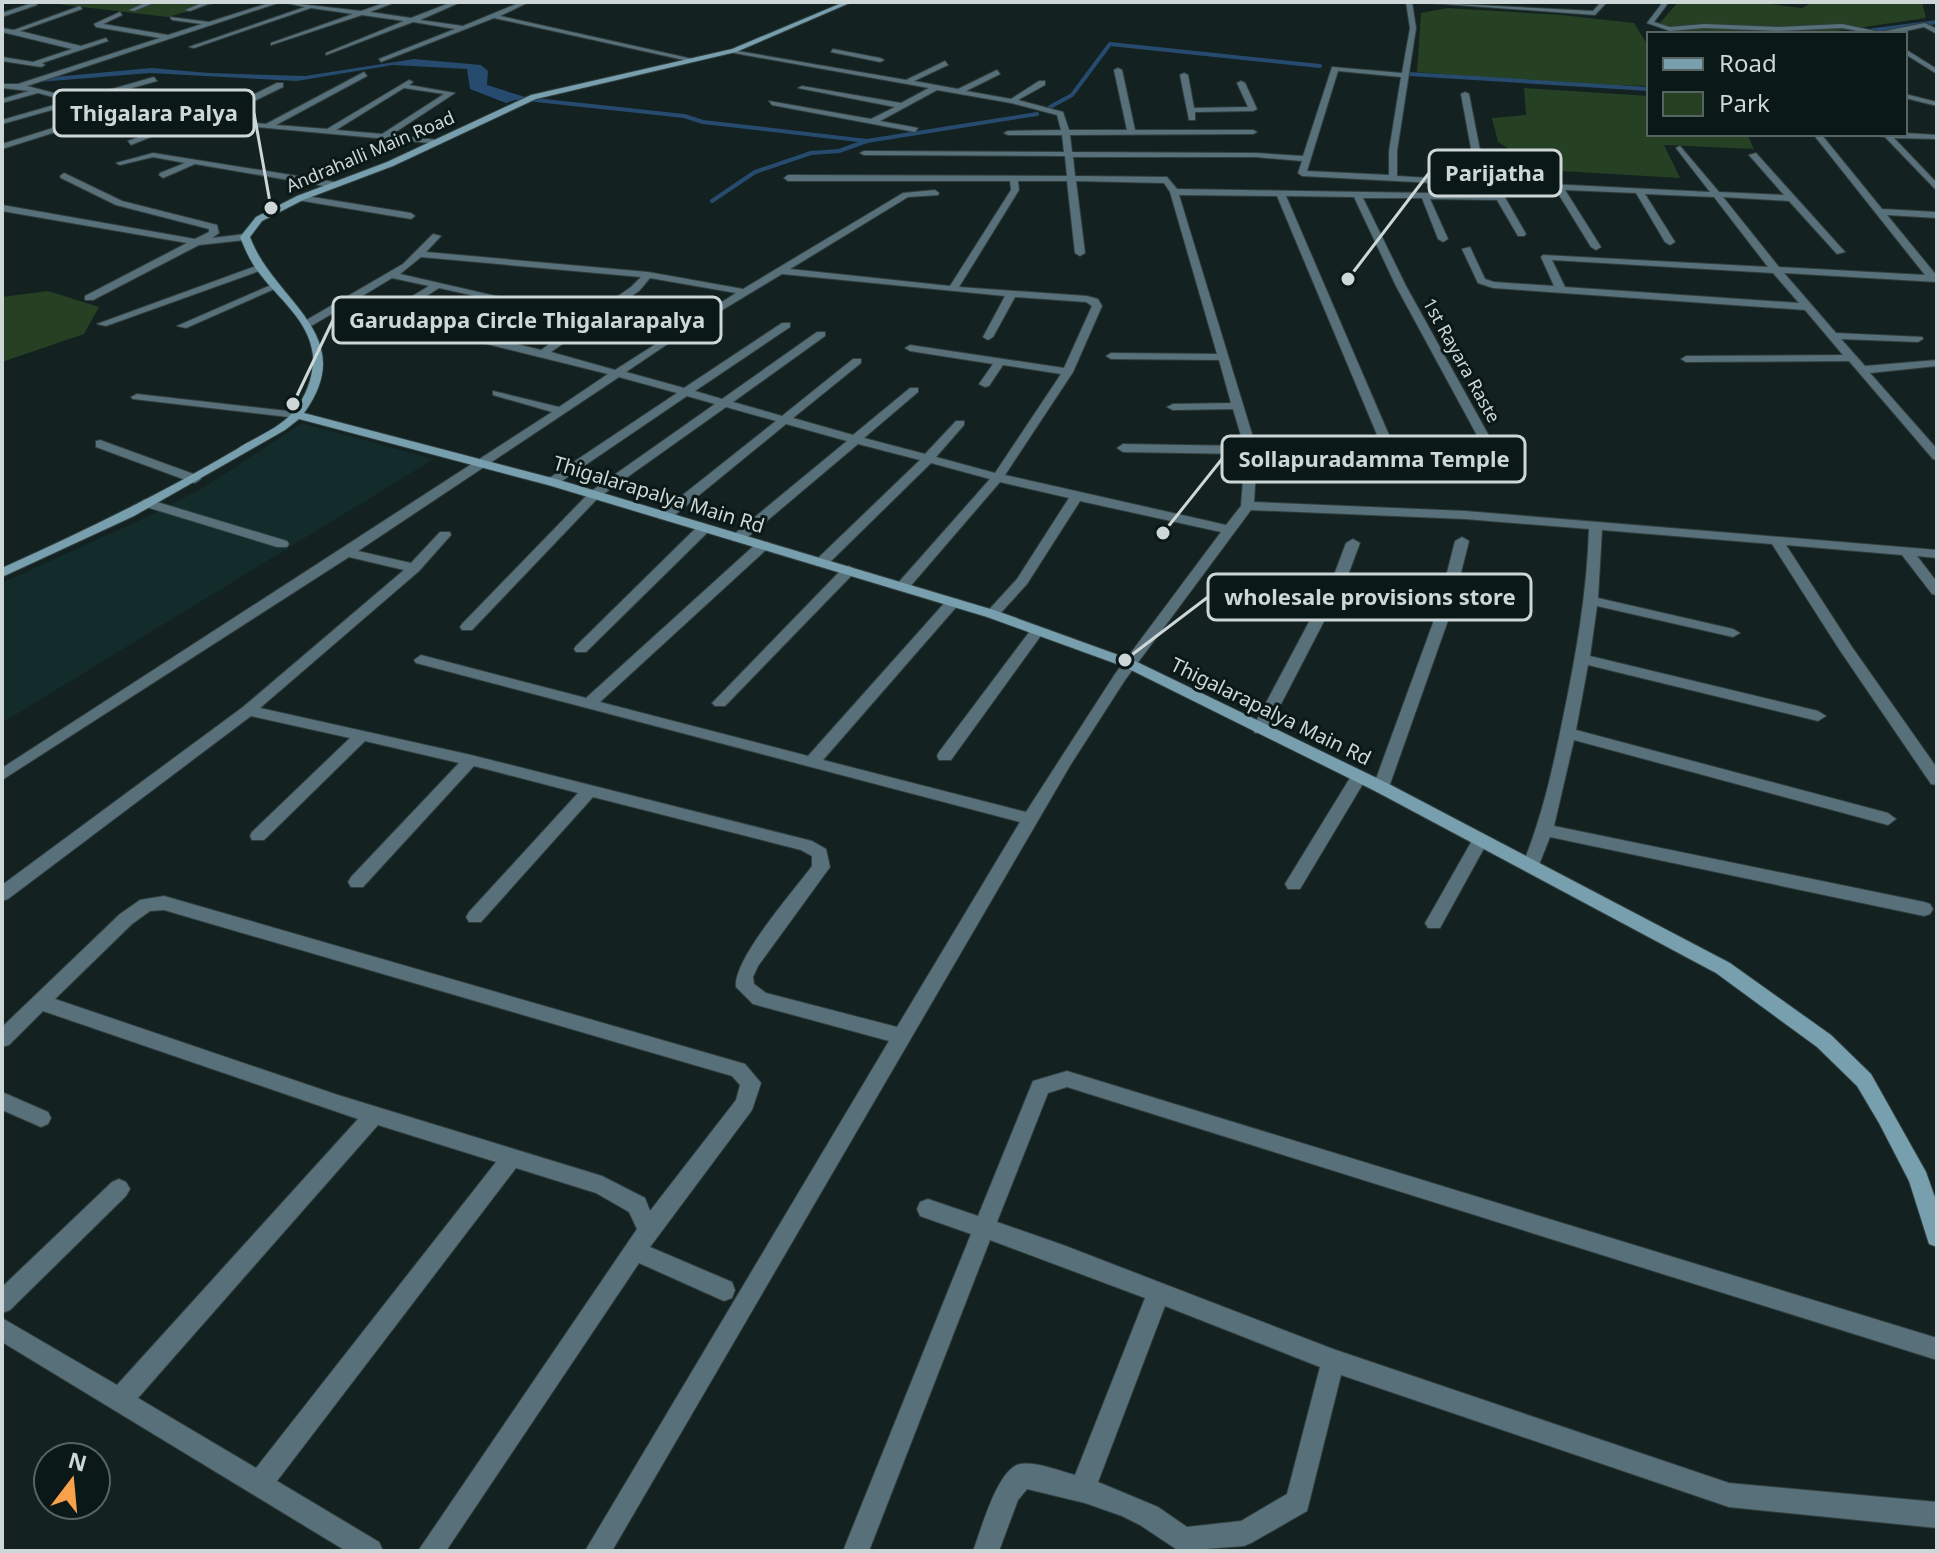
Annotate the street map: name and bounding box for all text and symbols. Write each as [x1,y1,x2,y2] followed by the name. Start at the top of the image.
[1647,32,1907,136] legend
[1719,46,1777,79] text: Road
[1719,86,1770,119] text: Park
[54,90,254,136] callout: Thigalara Palya
[70,97,238,127] text: Thigalara Palya
[282,105,458,197] street label: Andrahalli Main Road
[1429,150,1561,196] callout: Parijatha
[1445,157,1545,187] text: Parijatha
[1418,293,1506,427] street label: 1st Rayara Raste
[333,297,721,343] callout: Garudappa Circle Thigalarapalya
[349,304,705,334] text: Garudappa Circle Thigalarapalya
[1222,436,1525,482] callout: Sollapuradamma Temple
[1238,443,1510,473] text: Sollapuradamma Temple
[550,449,768,539] street label: Thigalarapalya Main Rd
[1208,574,1531,620] callout: wholesale provisions store
[1224,581,1516,611] text: wholesale provisions store
[1166,651,1376,771] street label: Thigalarapalya Main Rd
[32,1441,112,1521] north arrow
[65,1444,91,1478] text: N

